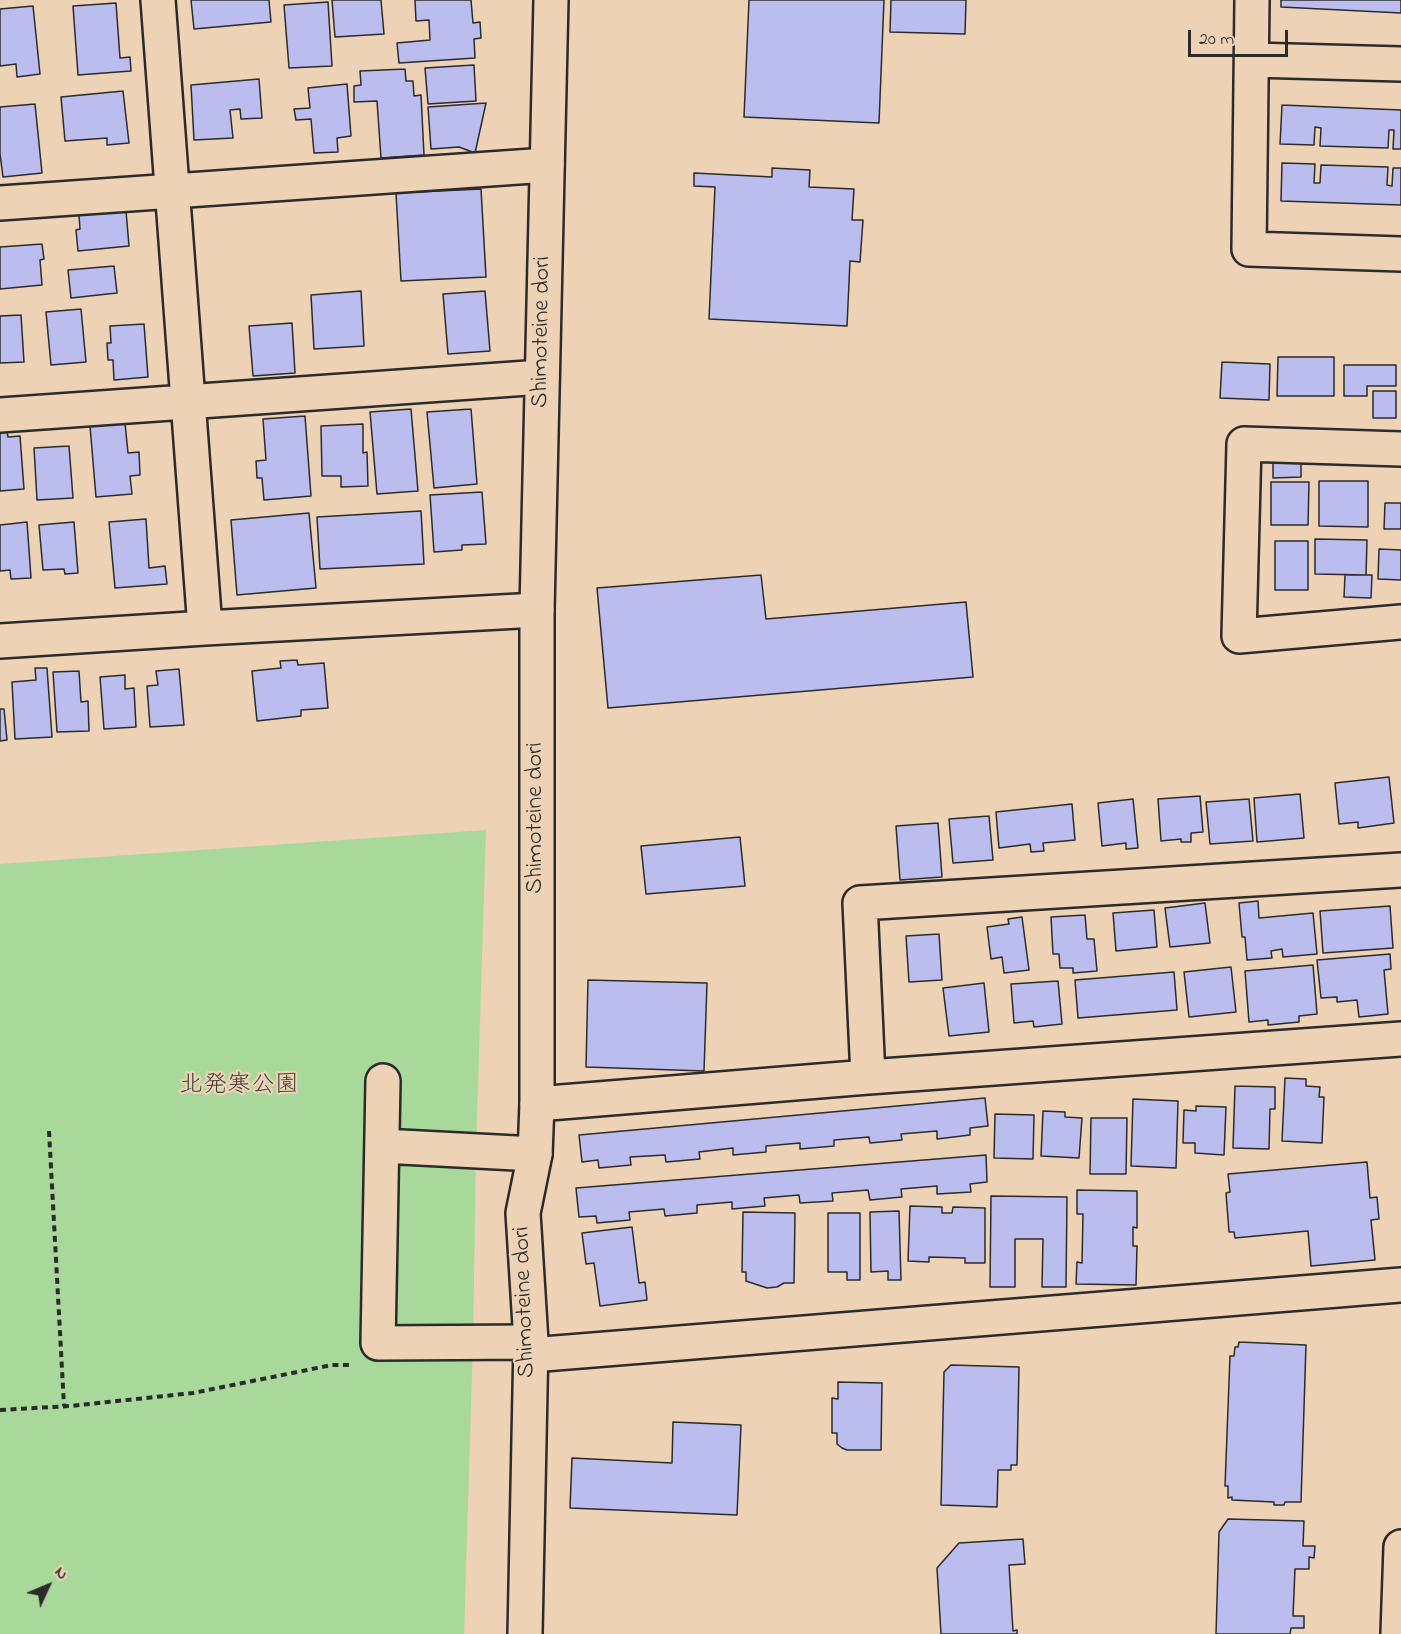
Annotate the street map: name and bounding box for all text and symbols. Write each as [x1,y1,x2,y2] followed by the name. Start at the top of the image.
[1191,18,1292,56] scale bar
[1199,27,1234,53] text: 20 m
[527,256,559,408] street label: Shimoteine dori
[523,742,551,894] street label: Shimoteine dori
[179,1073,299,1101] park label: 北発寒公園
[509,1226,543,1378] street label: Shimoteine dori
[18,1556,78,1616] north arrow
[49,1561,73,1586] text: N

